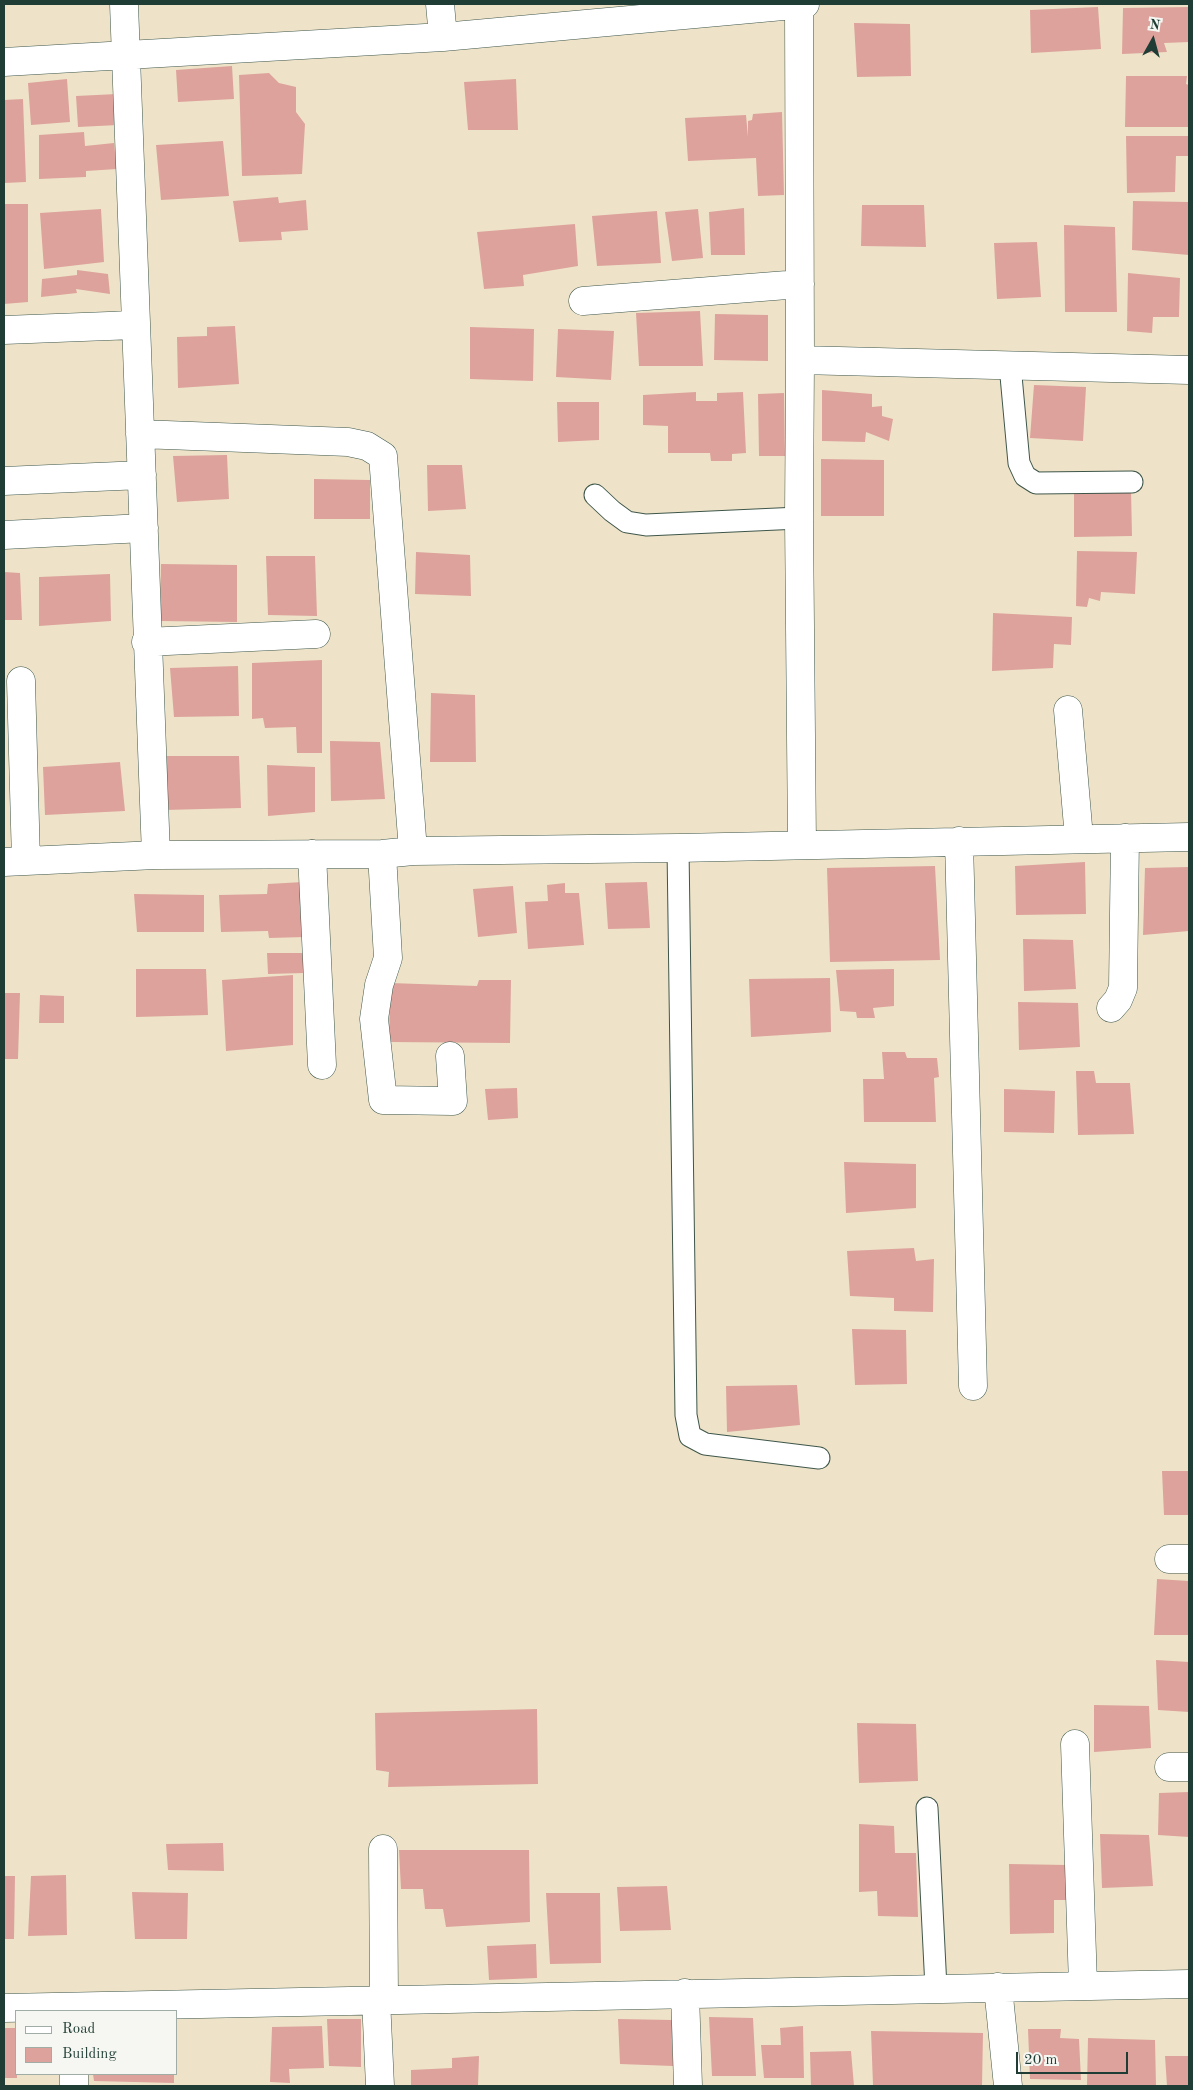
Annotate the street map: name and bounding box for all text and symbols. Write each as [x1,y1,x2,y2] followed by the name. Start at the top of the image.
[1128,15,1178,65] north arrow
[1149,18,1161,33] text: N
[15,2010,178,2075] legend
[62,2022,95,2037] text: Road
[1018,2042,1130,2074] scale bar
[62,2047,117,2062] text: Building
[1024,2053,1058,2068] text: 20 m

